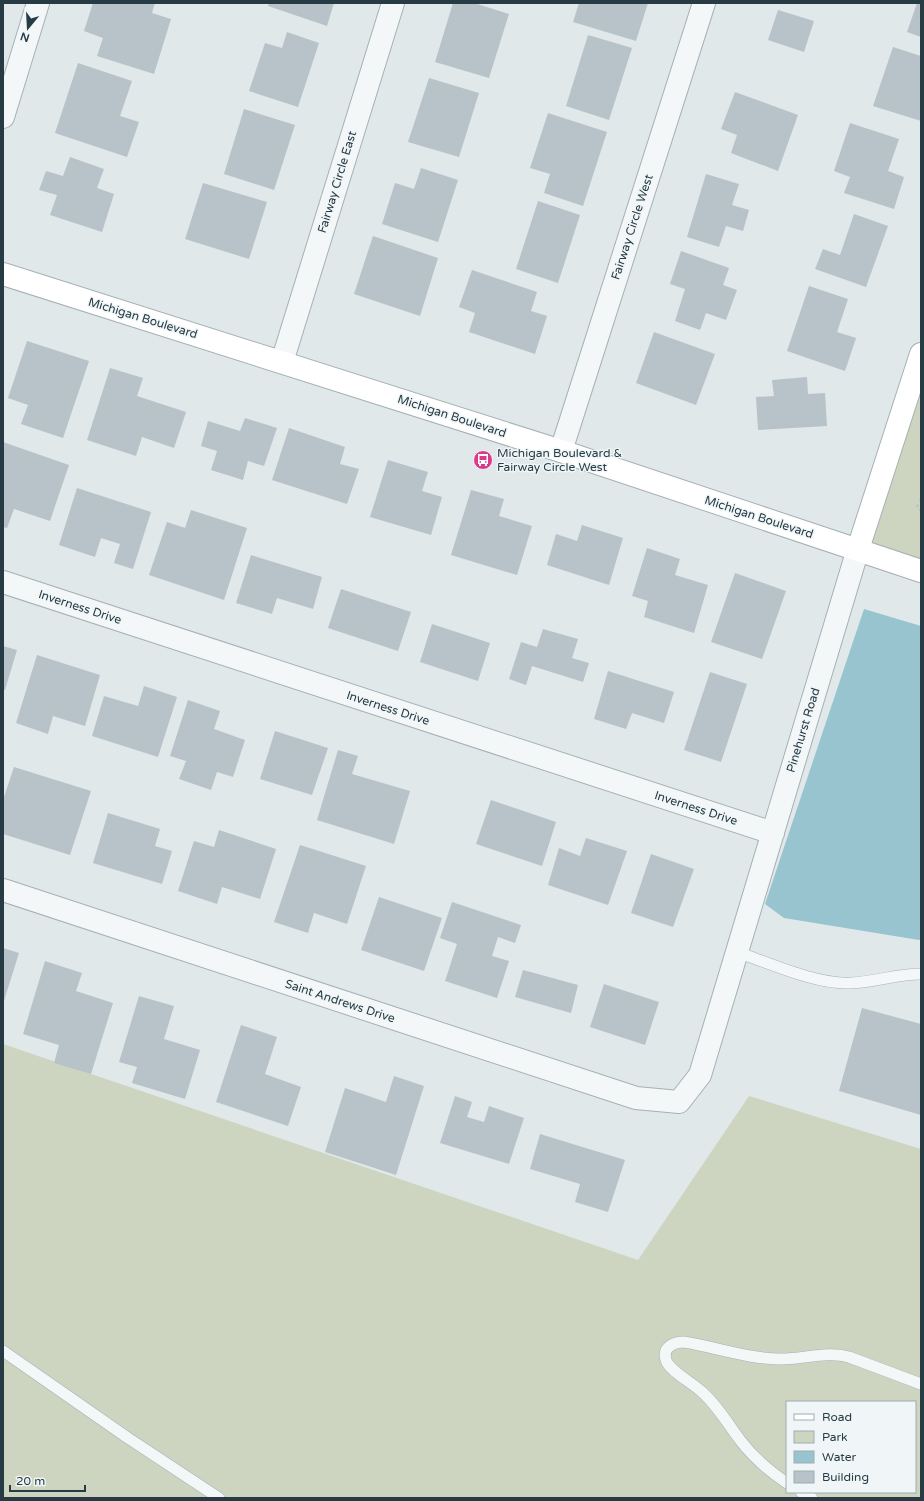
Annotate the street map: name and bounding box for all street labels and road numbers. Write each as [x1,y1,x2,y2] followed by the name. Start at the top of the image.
[315,129,359,235] street label: Fairway Circle East
[608,172,656,282] street label: Fairway Circle West
[87,295,199,341] street label: Michigan Boulevard
[396,392,508,440] street label: Michigan Boulevard
[703,493,815,541] street label: Michigan Boulevard
[37,587,123,627] street label: Inverness Drive
[783,686,823,774] street label: Pinehurst Road
[345,688,431,728] street label: Inverness Drive
[653,788,739,828] street label: Inverness Drive
[283,977,397,1025] street label: Saint Andrews Drive

